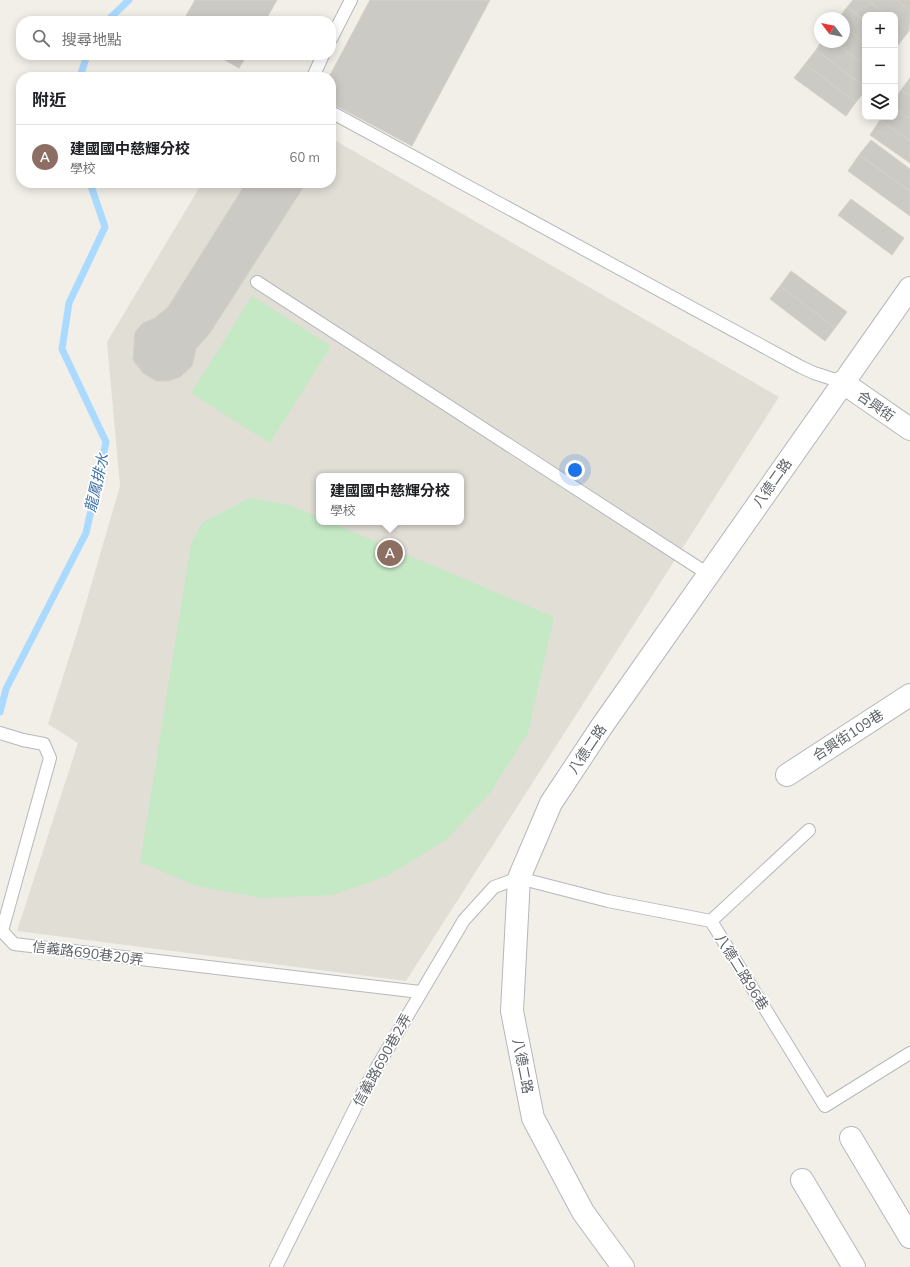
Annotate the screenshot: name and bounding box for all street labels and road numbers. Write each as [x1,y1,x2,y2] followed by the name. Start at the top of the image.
[854,387,898,425] street label: 合興街
[749,455,795,511] street label: 八德二路
[809,705,887,765] street label: 合興街109巷
[564,721,610,777] street label: 八德二路
[711,930,773,1014] street label: 八德二路96巷
[31,937,145,969] street label: 信義路690巷20弄
[349,1010,415,1110] street label: 信義路690巷2弄
[509,1037,537,1095] street label: 八德二路

